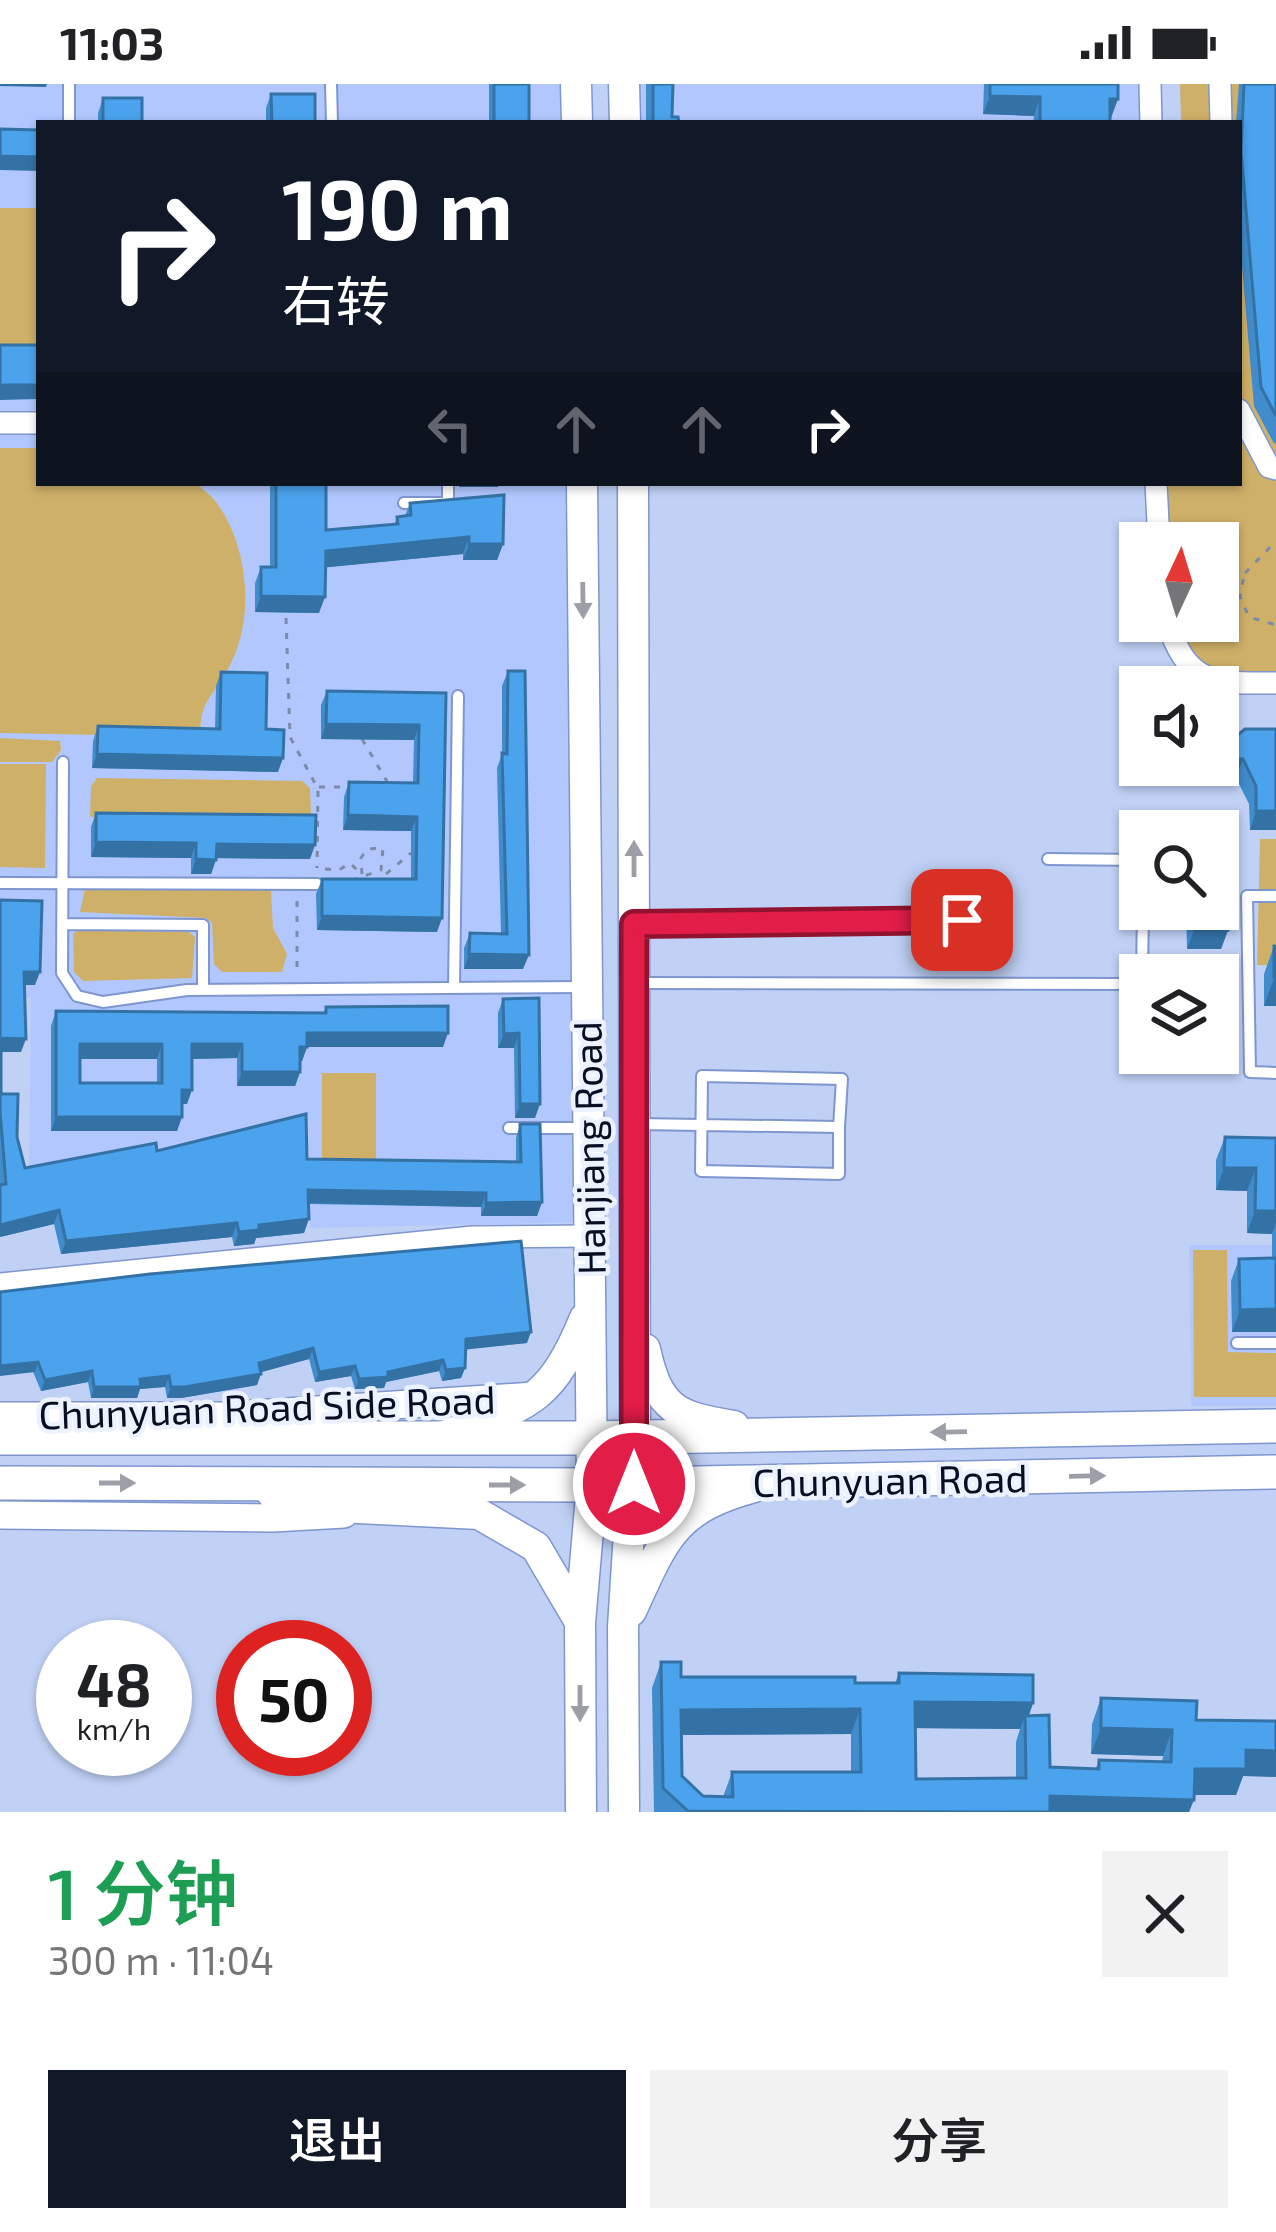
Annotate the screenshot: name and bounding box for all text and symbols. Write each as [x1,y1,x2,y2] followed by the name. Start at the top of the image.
[60,15,164,69] text: 11:03
[282,156,513,257] text: 190 m
[84,168,240,324] icon: right
[282,267,390,332] text: 右转
[417,396,483,462] icon: left
[543,396,609,462] icon: ahead
[669,396,735,462] icon: ahead
[795,396,861,462] icon: right
[1119,522,1239,642] north arrow
[1119,522,1239,1074] map controls
[574,582,593,620] one-way arrow
[1119,666,1239,786] button: sound
[1119,810,1239,930] button: search
[624,839,644,877] one-way arrow
[911,869,1013,971] pin
[929,887,995,953] icon: arrive
[1119,954,1239,1074] button: layers
[562,1021,614,1275] street label: Hanjiang Road
[38,1375,496,1437] street label: Chunyuan Road Side Road
[571,1421,697,1547] position arrow
[929,1422,967,1441] one-way arrow
[752,1453,1028,1505] street label: Chunyuan Road
[1069,1466,1107,1485] one-way arrow
[99,1473,137,1493] one-way arrow
[489,1475,527,1494] one-way arrow
[216,1620,372,1776] speed limit sign: 50
[76,1647,152,1719] text: 48
[570,1685,590,1723] one-way arrow
[77,1710,151,1746] text: km/h
[48,1848,238,1934] text: 1 分钟
[1102,1851,1228,1977] button: close
[48,1936,274,1983] text: 300 m · 11:04
[48,2070,626,2208] button: 退出
[650,2070,1228,2208] button: 分享

